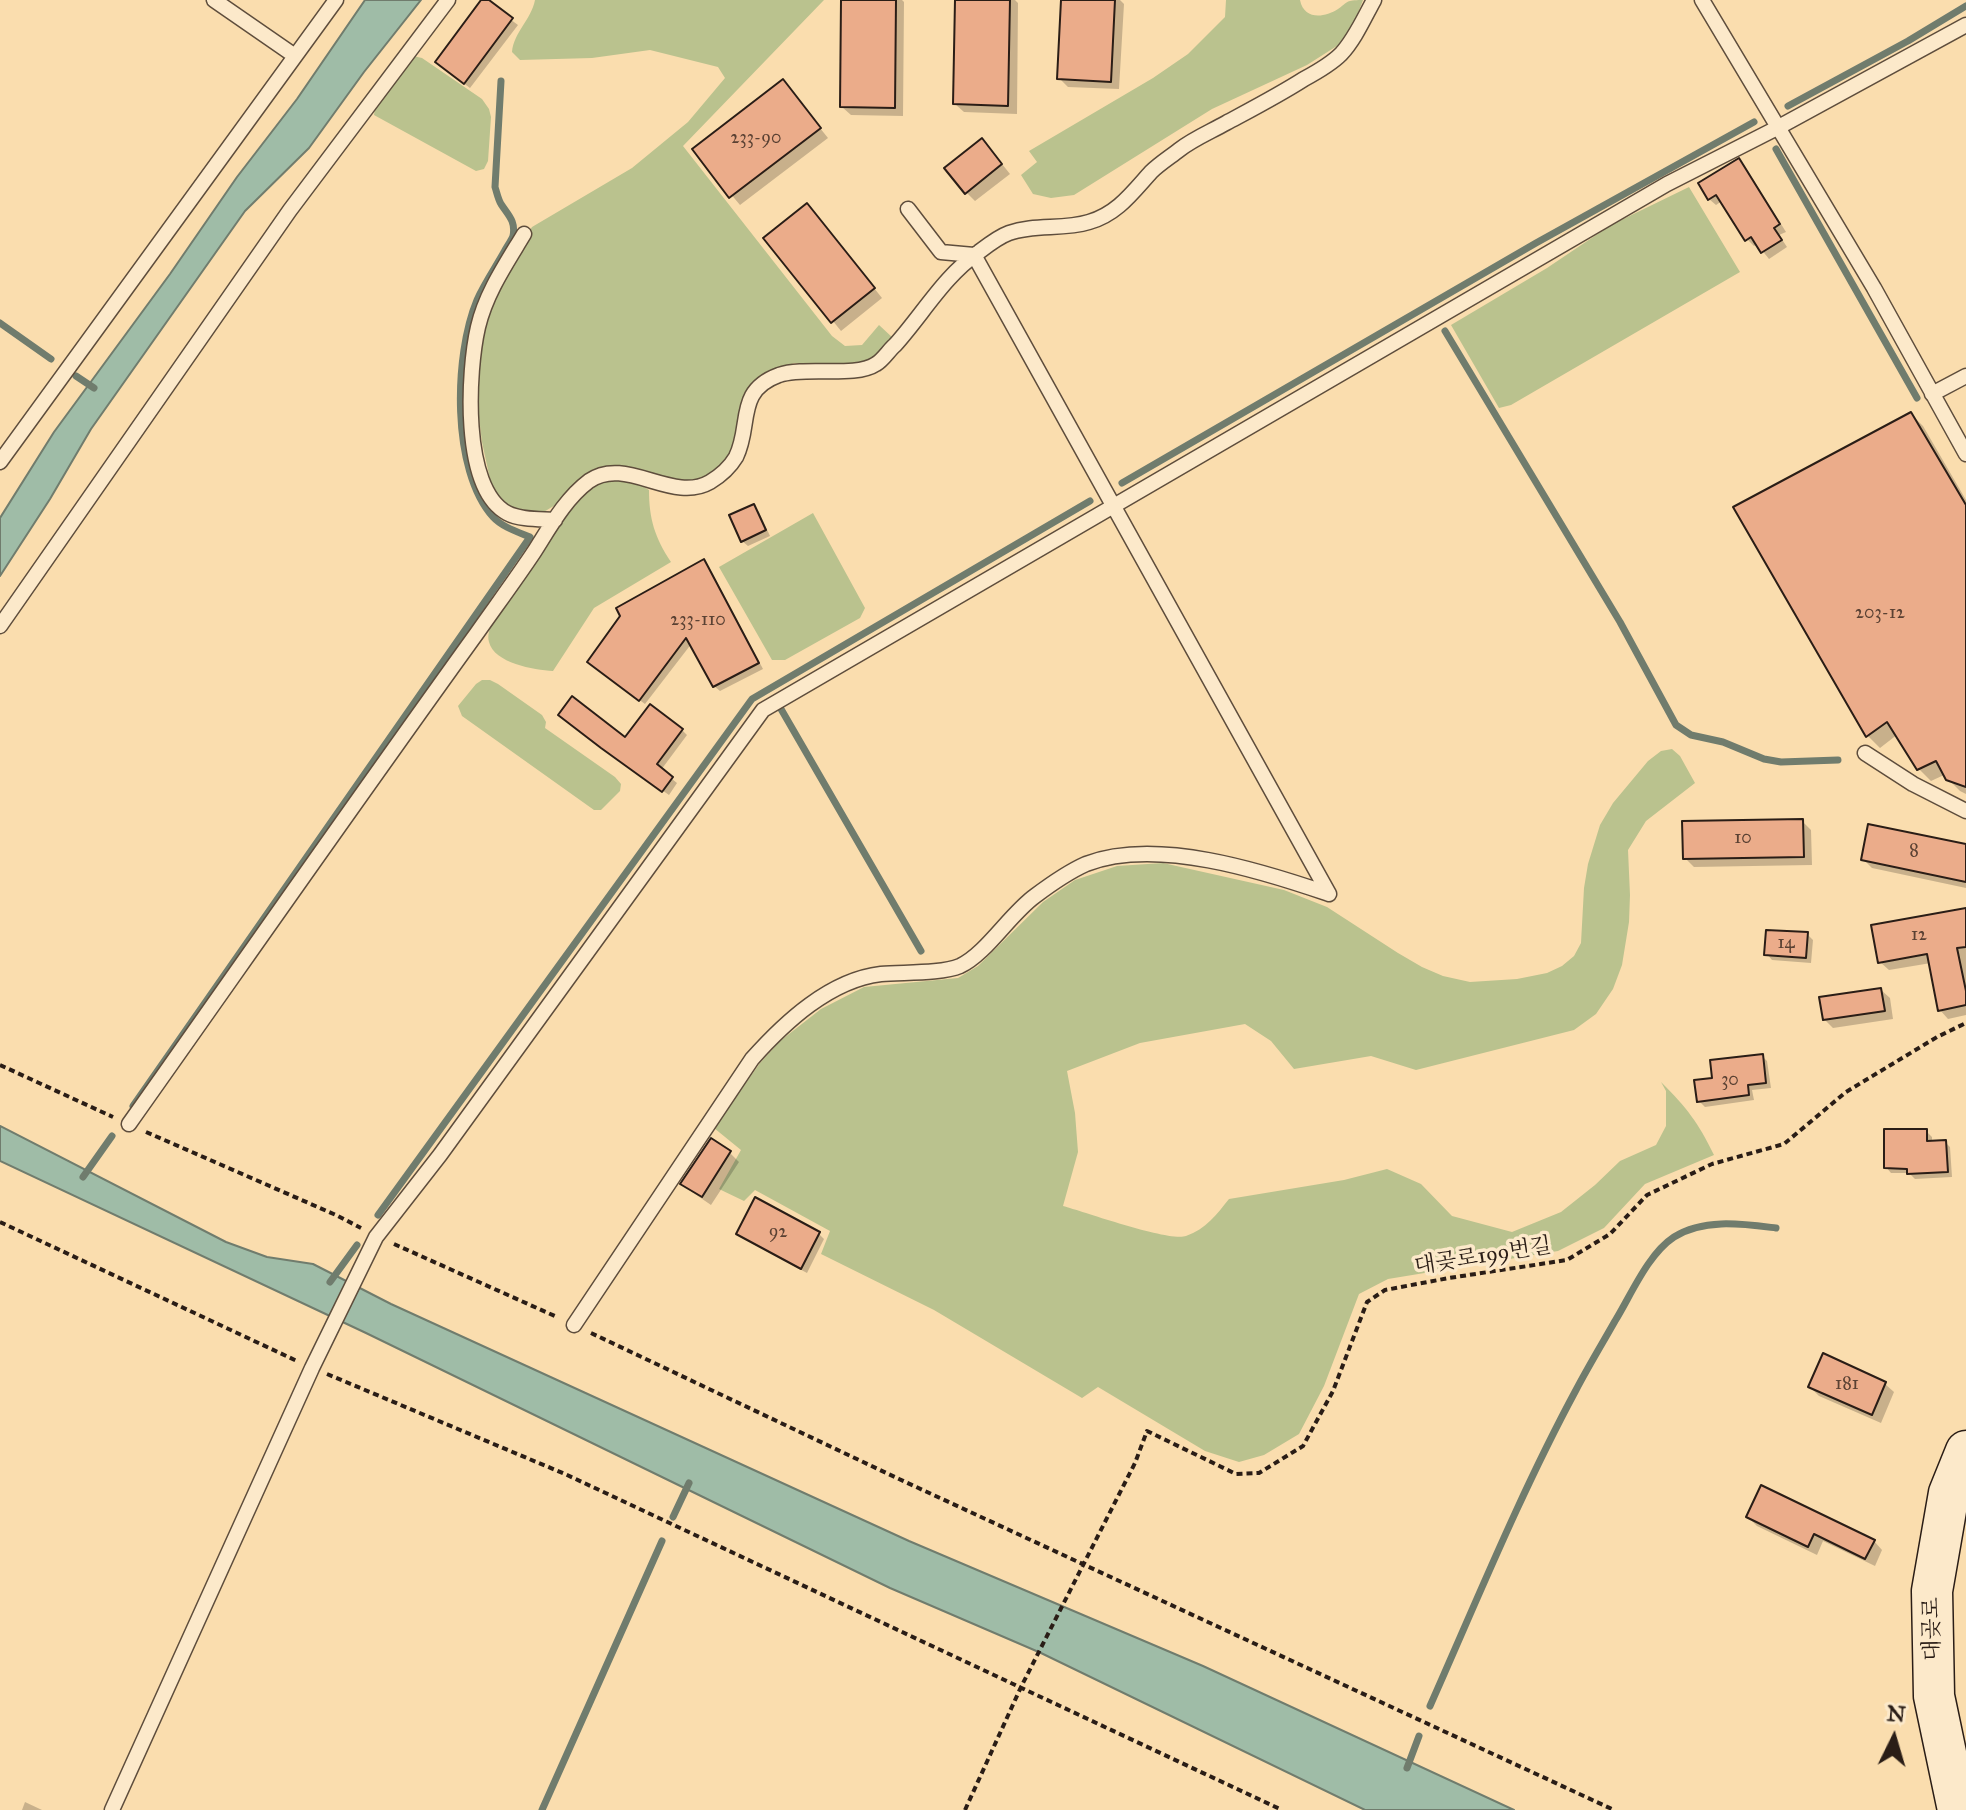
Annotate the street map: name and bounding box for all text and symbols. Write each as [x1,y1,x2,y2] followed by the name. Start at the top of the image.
[731,128,781,150] house number: 233-90
[1855,603,1905,625] house number: 203-12
[670,610,726,632] house number: 233-110
[1734,828,1752,850] house number: 10
[1909,841,1919,863] house number: 8
[1911,925,1927,947] house number: 12
[1777,933,1795,955] house number: 14
[1721,1070,1739,1092] house number: 30
[769,1222,787,1244] house number: 92
[1413,1233,1553,1281] street label: 대곶로199번길
[1835,1374,1859,1396] house number: 181
[1919,1597,1947,1661] street label: 대곶로
[1854,1698,1934,1778] north arrow
[1886,1699,1907,1728] text: N

